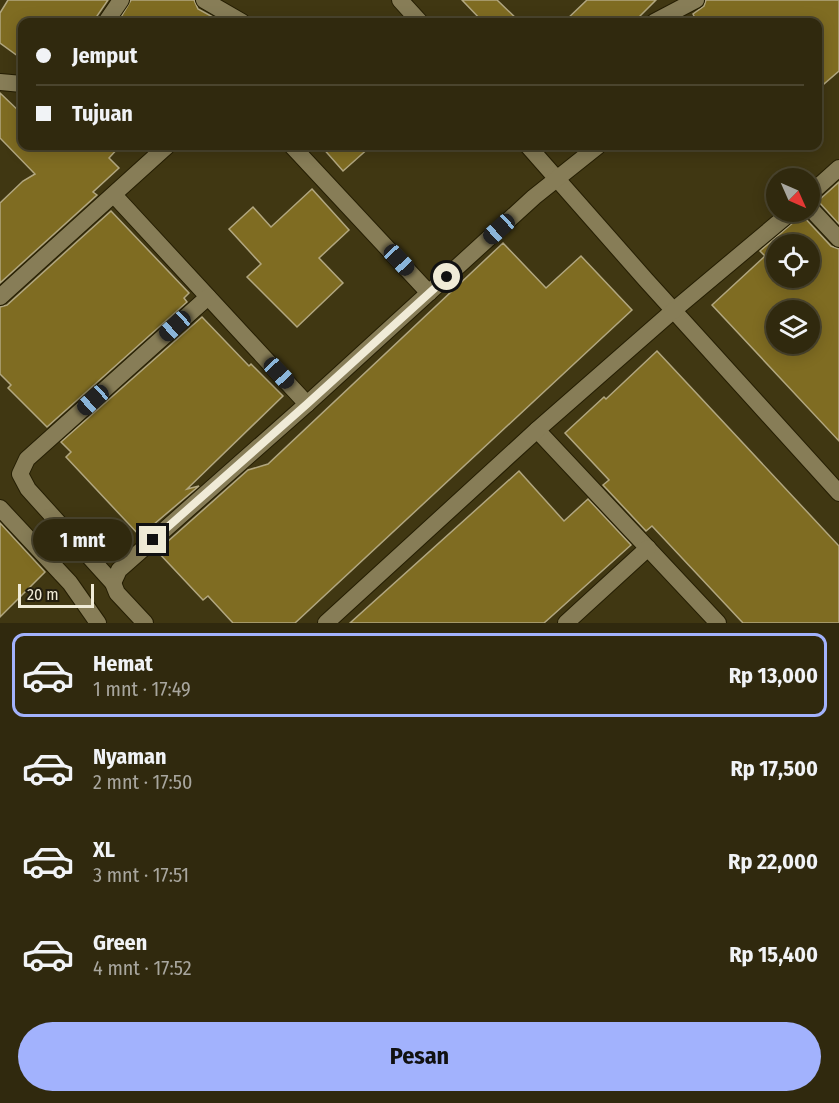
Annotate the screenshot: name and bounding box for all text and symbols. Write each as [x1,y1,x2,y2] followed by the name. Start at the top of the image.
[72,42,137,69] text: Jemput
[72,100,133,127] text: Tujuan
[766,168,820,222] north arrow
[766,168,820,354] map controls
[480,210,518,248] car
[766,234,820,288] button: locate
[380,241,418,279] car
[433,263,460,290] route start
[766,300,820,354] button: layers
[156,307,194,345] car
[260,354,298,392] car
[74,381,112,419] car
[33,519,132,561] callout: 1 mnt
[139,526,166,553] route end
[60,528,105,552] text: 1 mnt
[18,581,94,608] scale bar
[27,585,58,604] text: 20 m
[21,648,75,702] icon: car
[93,650,153,677] text: Hemat
[729,662,818,689] text: Rp 13,000
[93,677,191,701] text: 1 mnt · 17:49
[21,741,75,795] icon: car
[93,743,166,770] text: Nyaman
[730,755,818,782] text: Rp 17,500
[93,770,192,794] text: 2 mnt · 17:50
[21,834,75,888] icon: car
[93,836,115,863] text: XL
[728,848,818,875] text: Rp 22,000
[93,863,189,887] text: 3 mnt · 17:51
[21,927,75,981] icon: car
[93,929,147,956] text: Green
[729,941,818,968] text: Rp 15,400
[93,956,192,980] text: 4 mnt · 17:52
[18,1022,821,1091] button: Pesan

